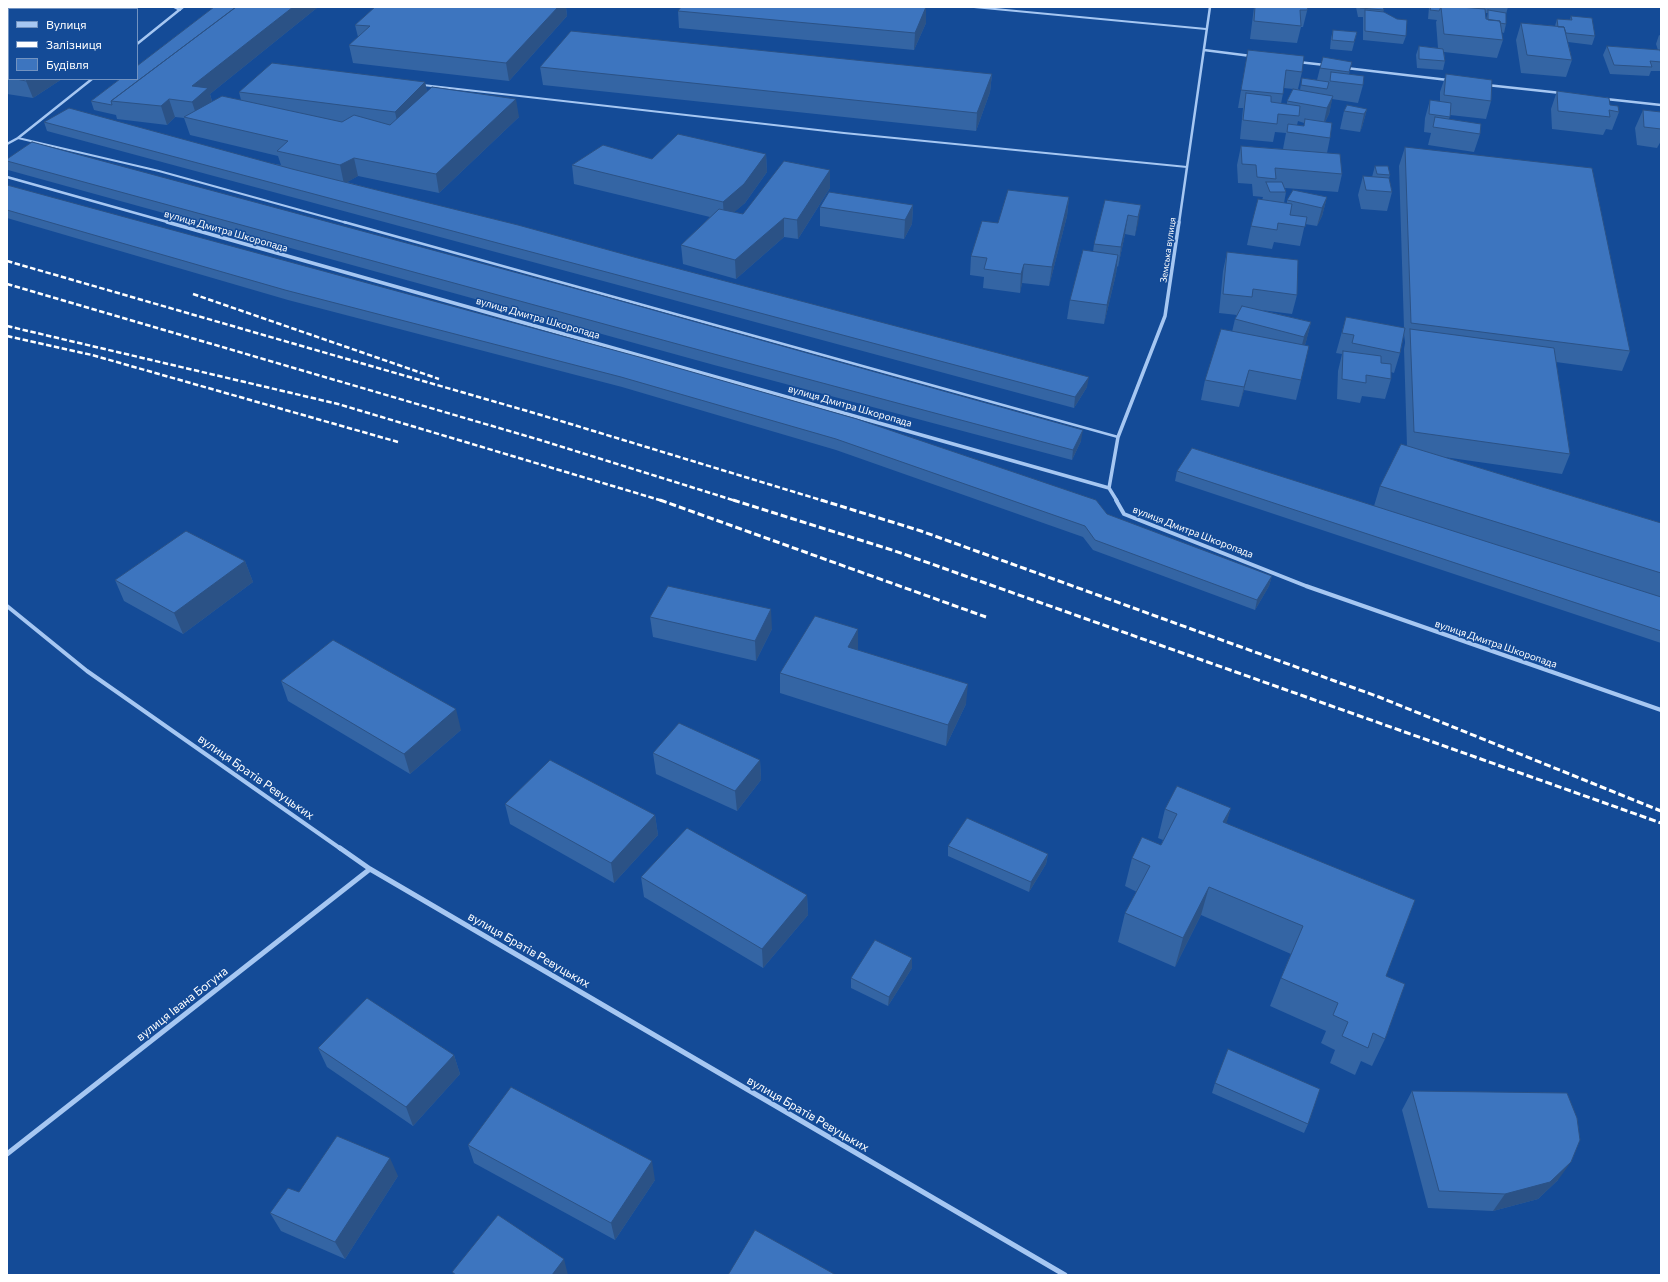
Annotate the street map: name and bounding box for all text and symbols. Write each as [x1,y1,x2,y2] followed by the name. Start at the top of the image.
[8,8,138,80] legend
[46,17,87,31] text: Вулиця
[46,37,102,51] text: Залізниця
[46,57,89,71] text: Будівля
[163,208,289,254] street label: вулиця Дмитра Шкоропада
[1158,217,1178,283] street label: Земська вулиця
[475,295,601,341] street label: вулиця Дмитра Шкоропада
[787,383,913,429] street label: вулиця Дмитра Шкоропада
[1131,503,1255,561] street label: вулиця Дмитра Шкоропада
[1433,617,1559,671] street label: вулиця Дмитра Шкоропада
[195,731,317,823] street label: вулиця Братів Ревуцьких
[465,909,593,991] street label: вулиця Братів Ревуцьких
[133,964,231,1044] street label: вулиця Івана Богуна
[744,1073,872,1155] street label: вулиця Братів Ревуцьких

